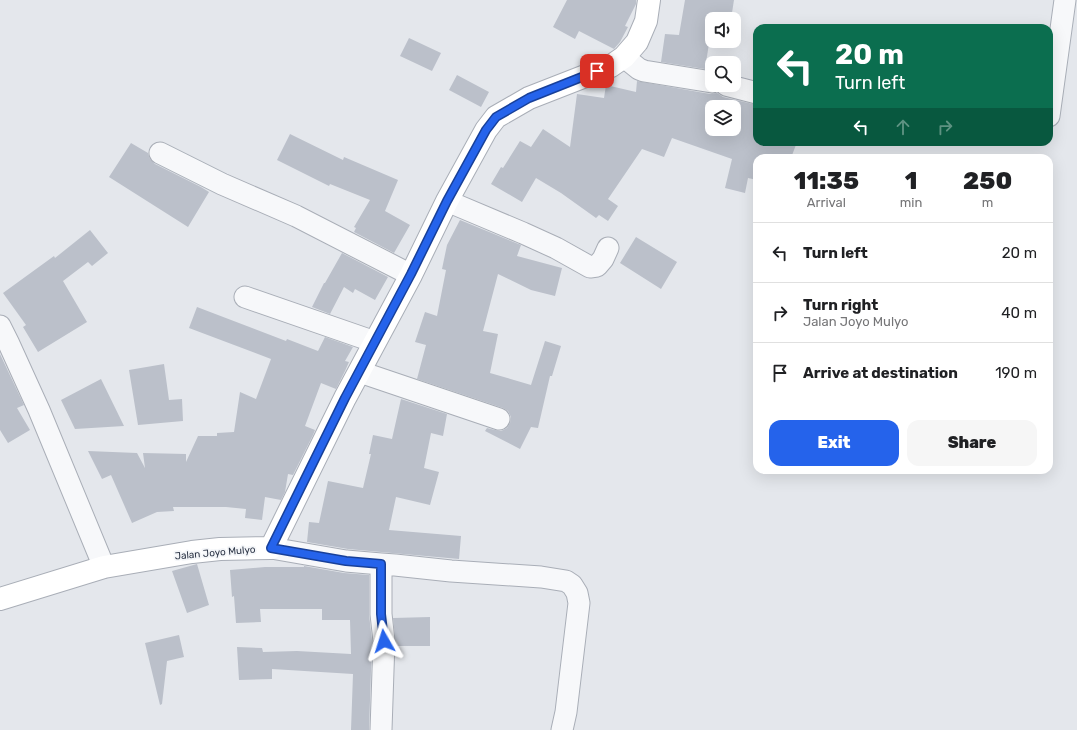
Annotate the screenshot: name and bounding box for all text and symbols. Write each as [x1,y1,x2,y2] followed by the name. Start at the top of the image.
[705,12,741,136] map controls
[705,12,741,48] button: sound
[835,38,904,71] text: 20 m
[769,40,821,92] icon: left
[580,54,614,88] pin
[705,56,741,92] button: search
[586,60,608,82] icon: arrive
[835,72,905,94] text: Turn left
[705,100,741,136] button: layers
[850,116,872,138] icon: left
[892,116,914,138] icon: ahead
[934,116,956,138] icon: right
[794,167,859,195] text: 11:35
[905,167,917,195] text: 1
[963,167,1012,195] text: 250
[807,195,846,210] text: Arrival
[900,195,922,210] text: min
[982,195,993,210] text: m
[769,242,791,264] icon: left
[803,244,868,262] text: Turn left
[1002,244,1037,262] text: 20 m
[803,296,878,314] text: Turn right
[769,302,791,324] icon: right
[1001,304,1037,322] text: 40 m
[803,314,909,329] text: Jalan Joyo Mulyo
[769,362,791,384] icon: arrive
[803,364,958,382] text: Arrive at destination
[995,364,1037,382] text: 190 m
[769,420,899,466] button: Exit
[907,420,1037,466] button: Share
[174,543,256,563] street label: Jalan Joyo Mulyo
[363,620,405,662] position arrow

